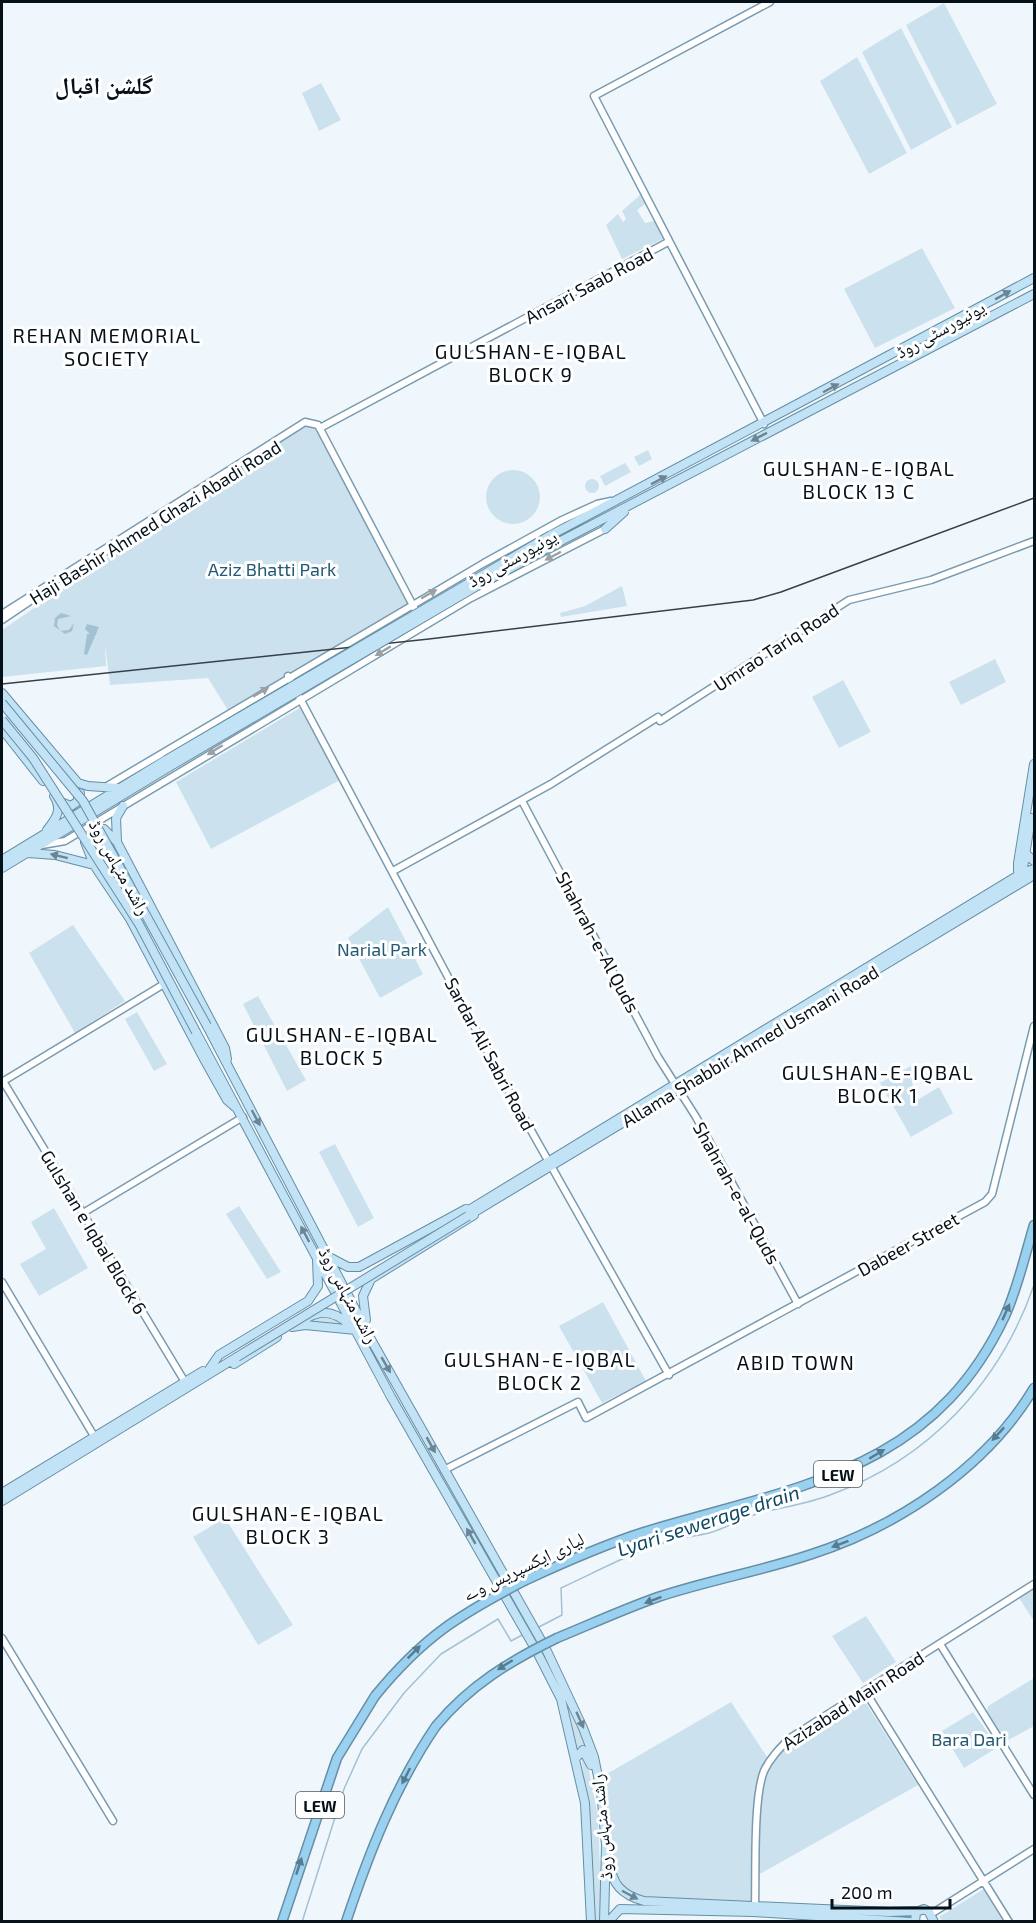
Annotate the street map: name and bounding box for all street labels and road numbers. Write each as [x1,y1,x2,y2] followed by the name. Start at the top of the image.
[521,242,657,328] street label: Ansari Saab Road
[891,295,989,363] street label: یونیورسٹی روڈ
[25,435,285,609] street label: Haji Bashir Ahmed Ghazi Abadi Road
[463,524,561,592] street label: یونیورسٹی روڈ
[709,598,843,696] street label: Umrao Tariq Road
[84,815,155,919] street label: راشد منہاس روڈ
[552,868,644,1016] street label: Shahrah-e-Al Quds
[618,960,882,1132] street label: Allama Shabbir Ahmed Usmani Road
[440,974,540,1134] street label: Sardar Ali Sabri Road
[689,1118,785,1268] street label: Shahrah-e-al-Quds
[36,1146,152,1318] street label: Gulshan e Iqbal Block 6
[854,1207,963,1281] street label: Dabeer Street
[314,1243,384,1347] street label: راشد منہاس روڈ
[814,1461,862,1487] road number: LEW
[459,1527,588,1606] street label: لیاری ایکسپریس وے
[778,1646,928,1754] street label: Azizabad Main Road
[585,1773,618,1881] street label: راشد منہاس روڈ
[296,1792,344,1818] road number: LEW

